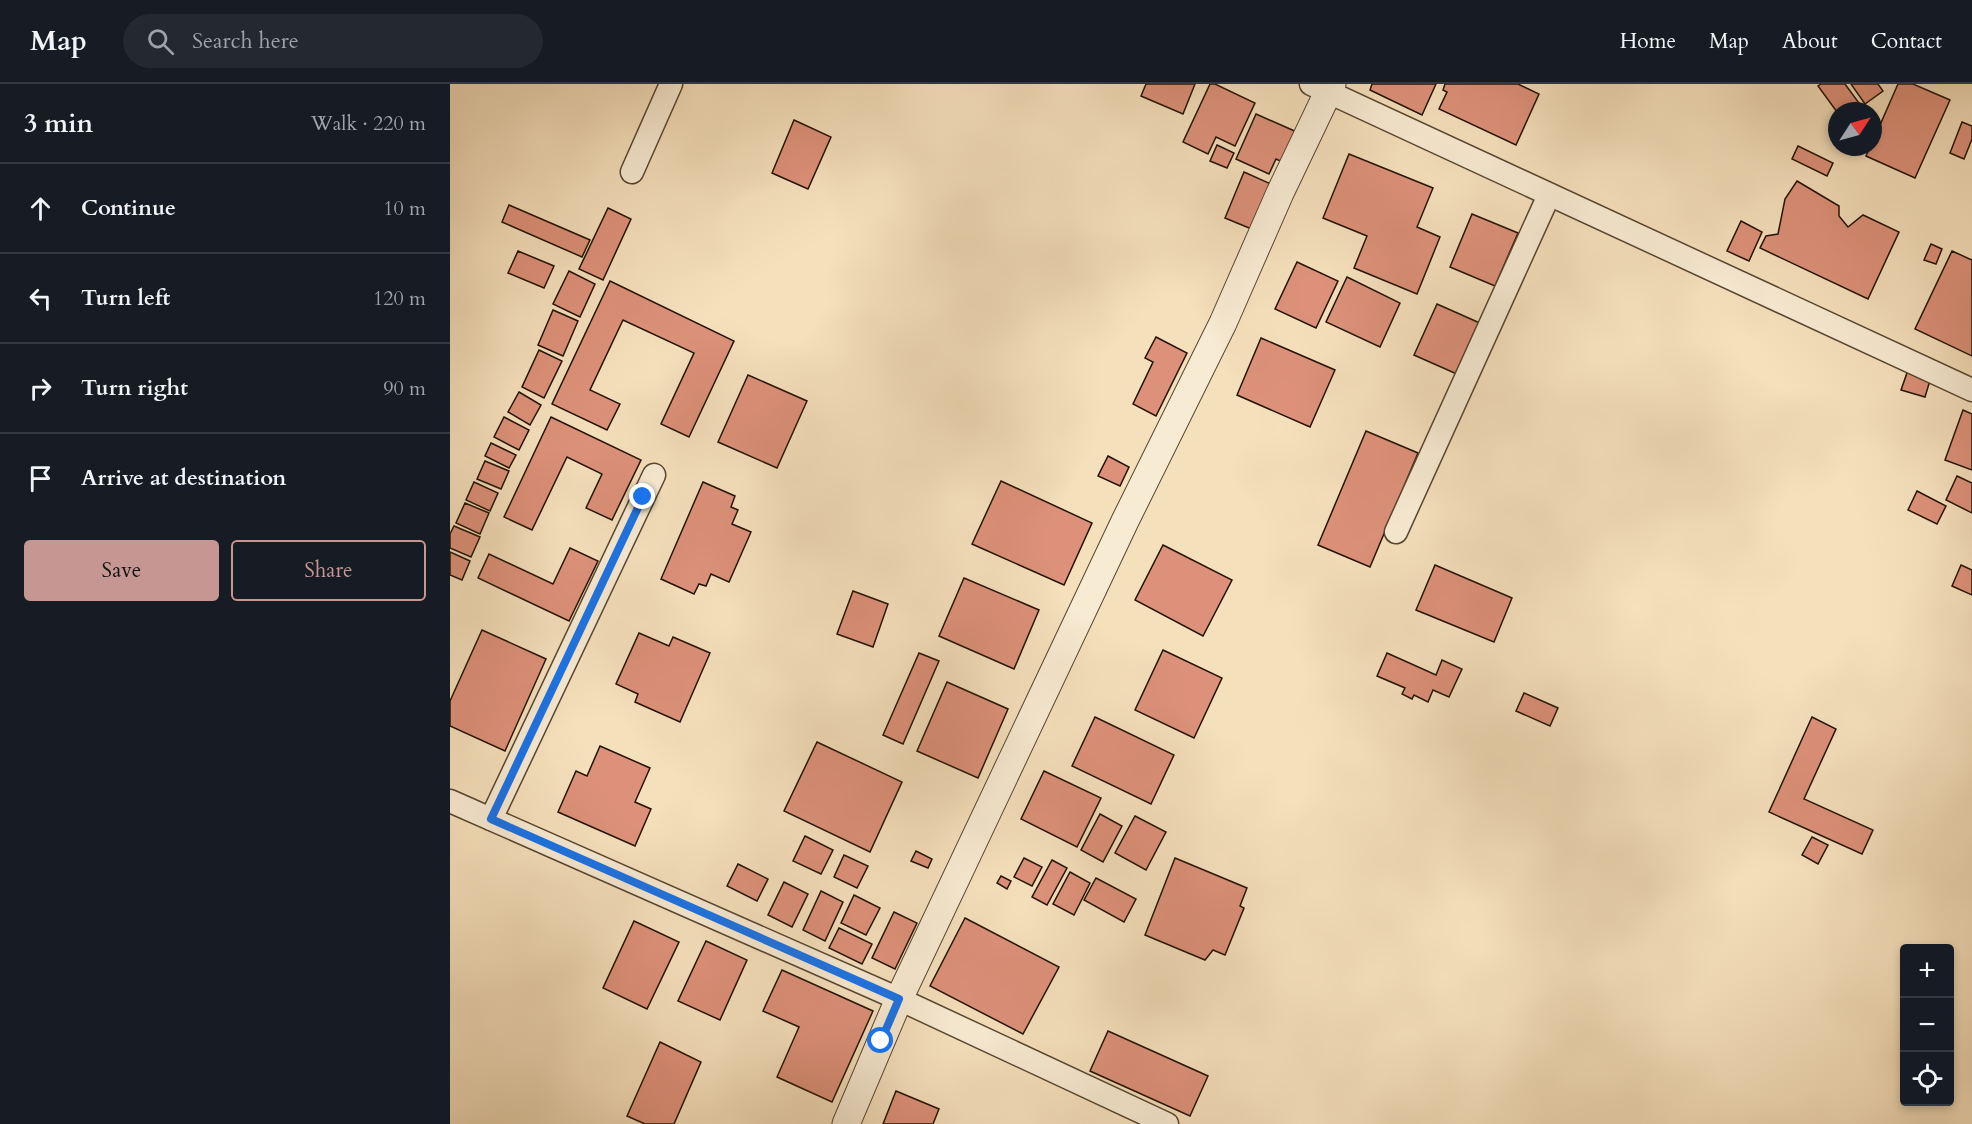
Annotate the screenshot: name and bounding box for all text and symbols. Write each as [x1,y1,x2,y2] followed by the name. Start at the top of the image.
[123,14,543,68] search box
[30,22,87,60] text: Map
[144,25,177,58] icon: search
[192,26,299,56] text: Search here
[1620,27,1676,56] text: Home
[1709,27,1749,56] text: Map
[1782,27,1838,56] text: About
[1871,27,1942,56] text: Contact
[1828,102,1882,156] north arrow
[24,106,93,141] text: 3 min
[311,110,426,137] text: Walk · 220 m
[24,192,57,225] icon: ahead
[81,193,176,223] text: Continue
[383,195,426,222] text: 10 m
[24,282,57,315] icon: left
[81,283,170,313] text: Turn left
[373,285,426,312] text: 120 m
[24,372,57,405] icon: right
[81,373,188,403] text: Turn right
[383,375,426,402] text: 90 m
[24,462,57,495] icon: arrive
[81,463,286,493] text: Arrive at destination
[629,483,655,509] route end
[24,540,219,601] button: Save
[231,540,426,601] button: Share
[1900,944,1954,1106] map controls
[1900,944,1954,998] button: +
[1900,998,1954,1052] button: −
[867,1027,893,1053] route start
[1900,1052,1954,1106] button: locate

